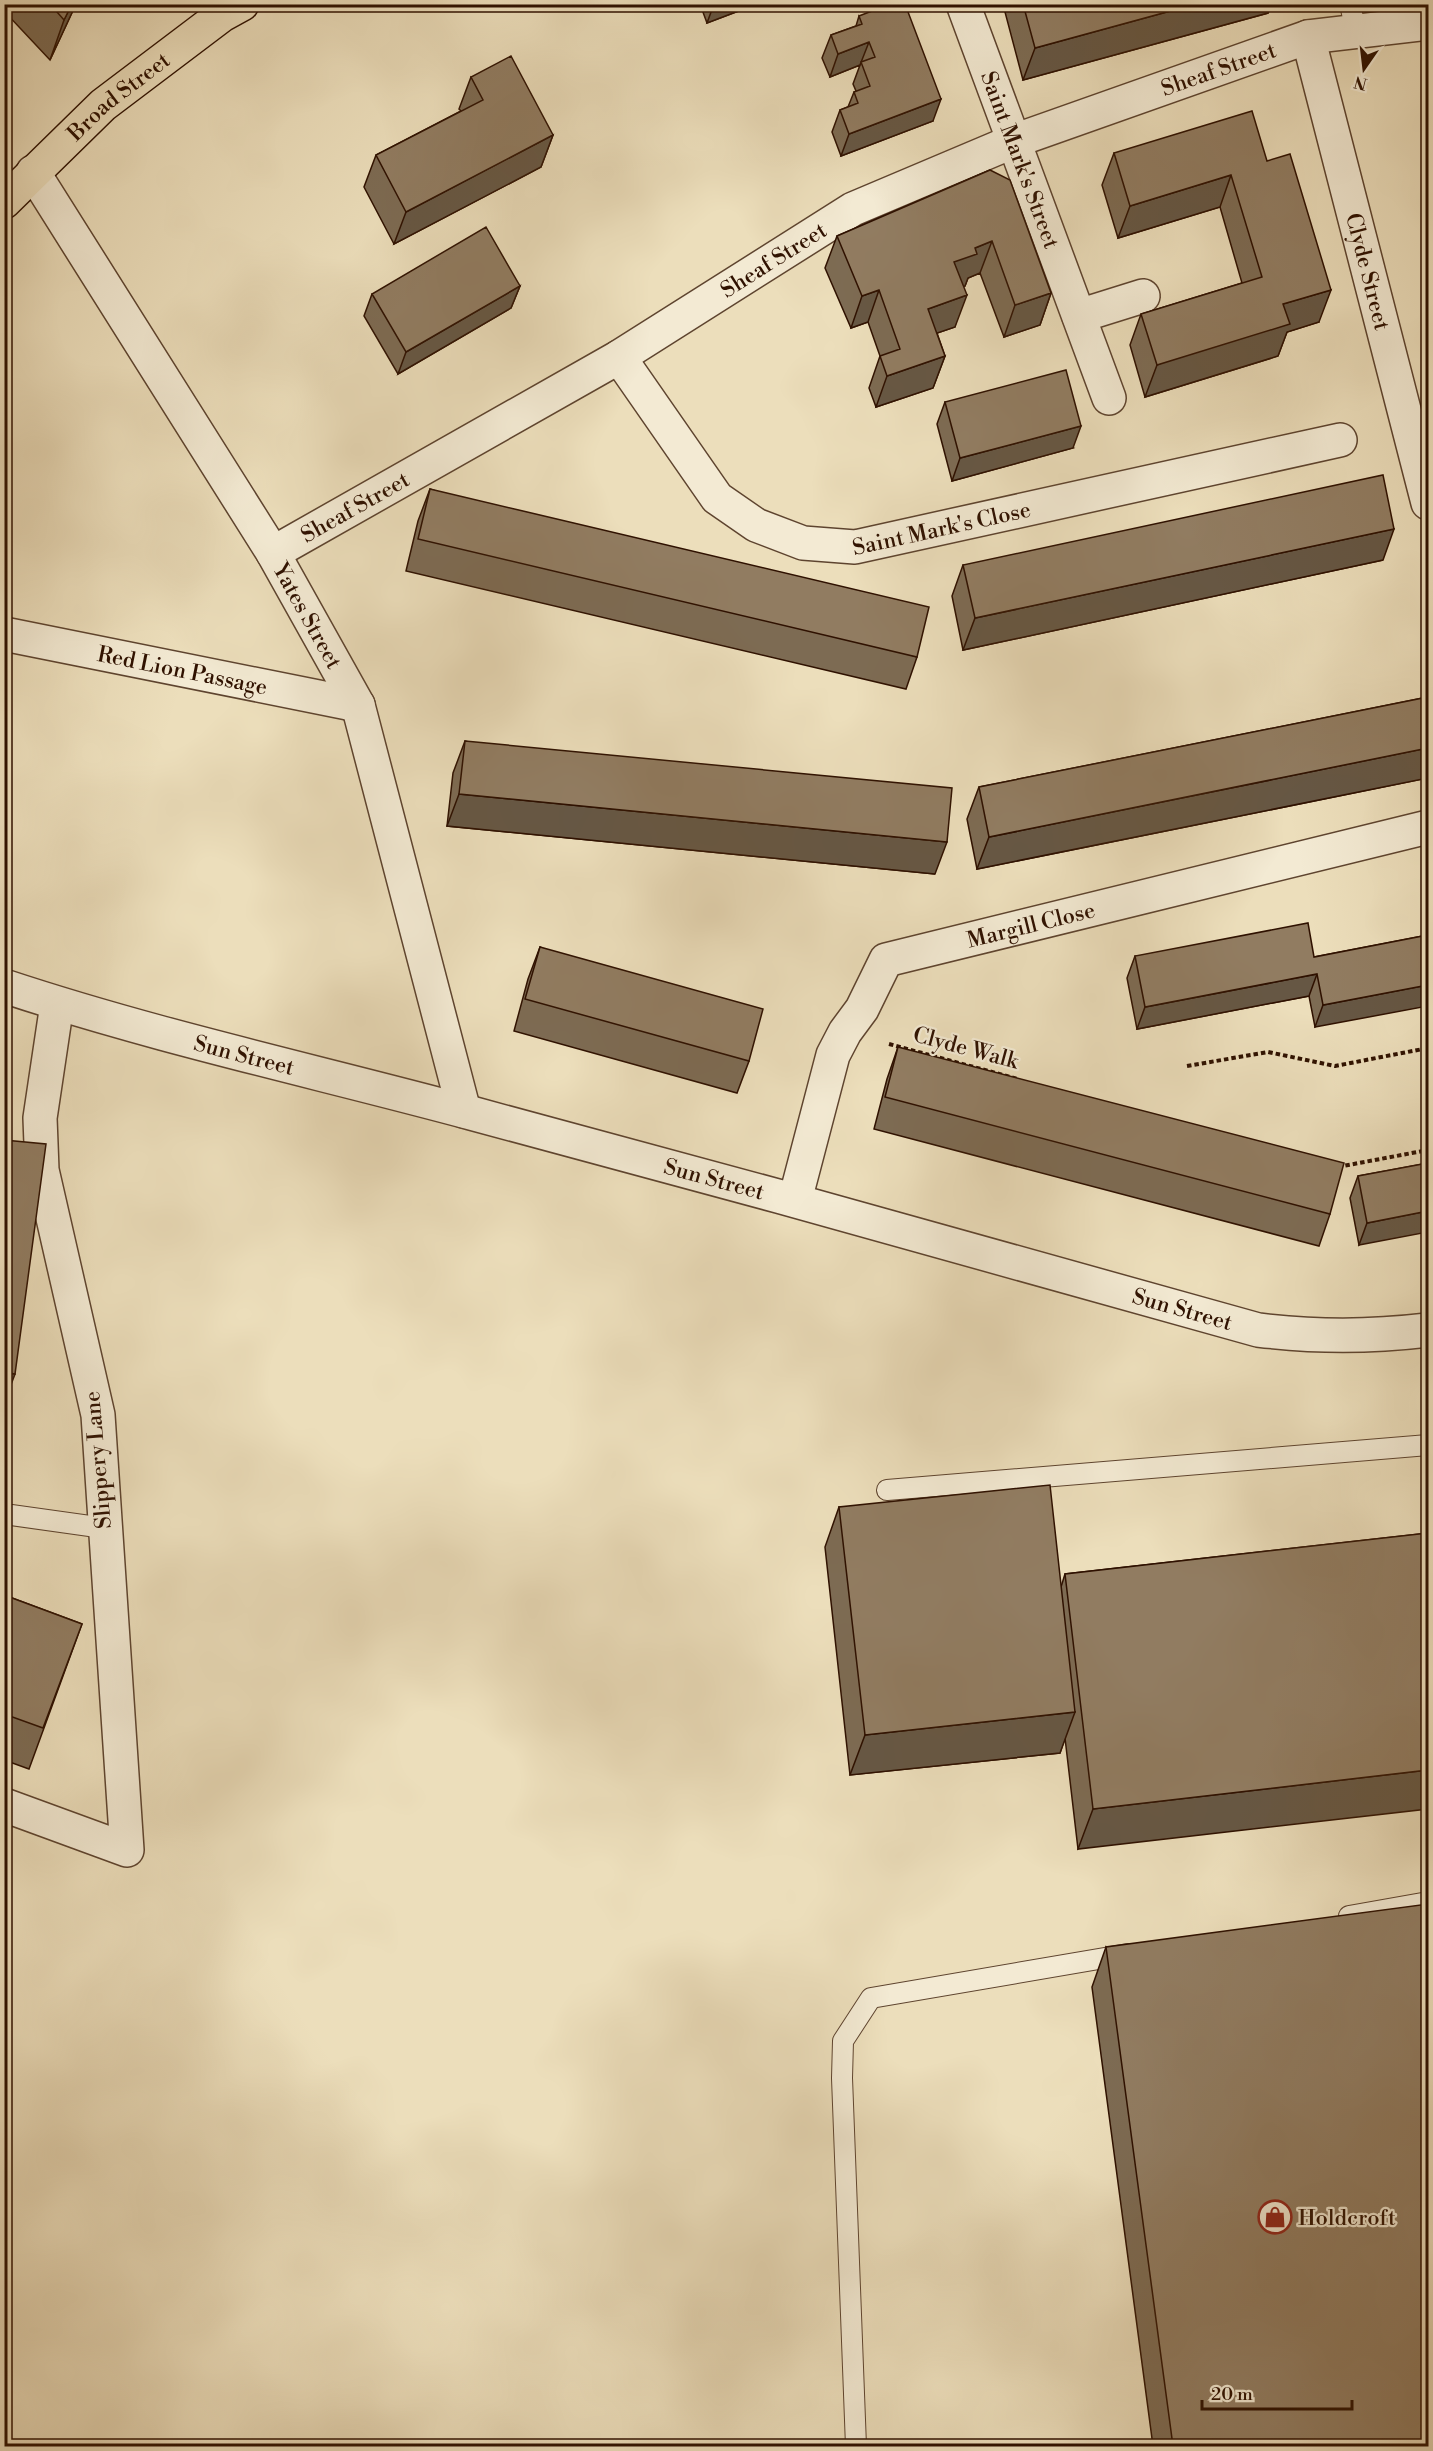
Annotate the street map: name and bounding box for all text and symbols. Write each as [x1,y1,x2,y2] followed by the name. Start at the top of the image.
[1158,37,1280,103] street label: Sheaf Street
[1334,39,1394,99] north arrow
[62,47,176,148] street label: Broad Street
[974,68,1064,253] street label: Saint Mark's Street
[1352,71,1369,94] text: N
[1339,210,1395,333] street label: Clyde Street
[716,217,832,304] street label: Sheaf Street
[297,466,415,549] street label: Sheaf Street
[850,497,1033,562] street label: Saint Mark's Close
[266,558,347,674] street label: Yates Street
[95,641,270,701] street label: Red Lion Passage
[964,897,1098,955] street label: Margill Close
[910,1021,1023,1076] street label: Clyde Walk
[191,1030,297,1082] street label: Sun Street
[661,1154,767,1207] street label: Sun Street
[1129,1283,1235,1337] street label: Sun Street
[79,1390,118,1530] street label: Slippery Lane
[1257,2199,1293,2235] shop icon: Holdcroft
[1298,2205,1396,2232] place label: Holdcroft
[1202,2373,1352,2411] scale bar
[1211,2383,1253,2406] text: 20 m

